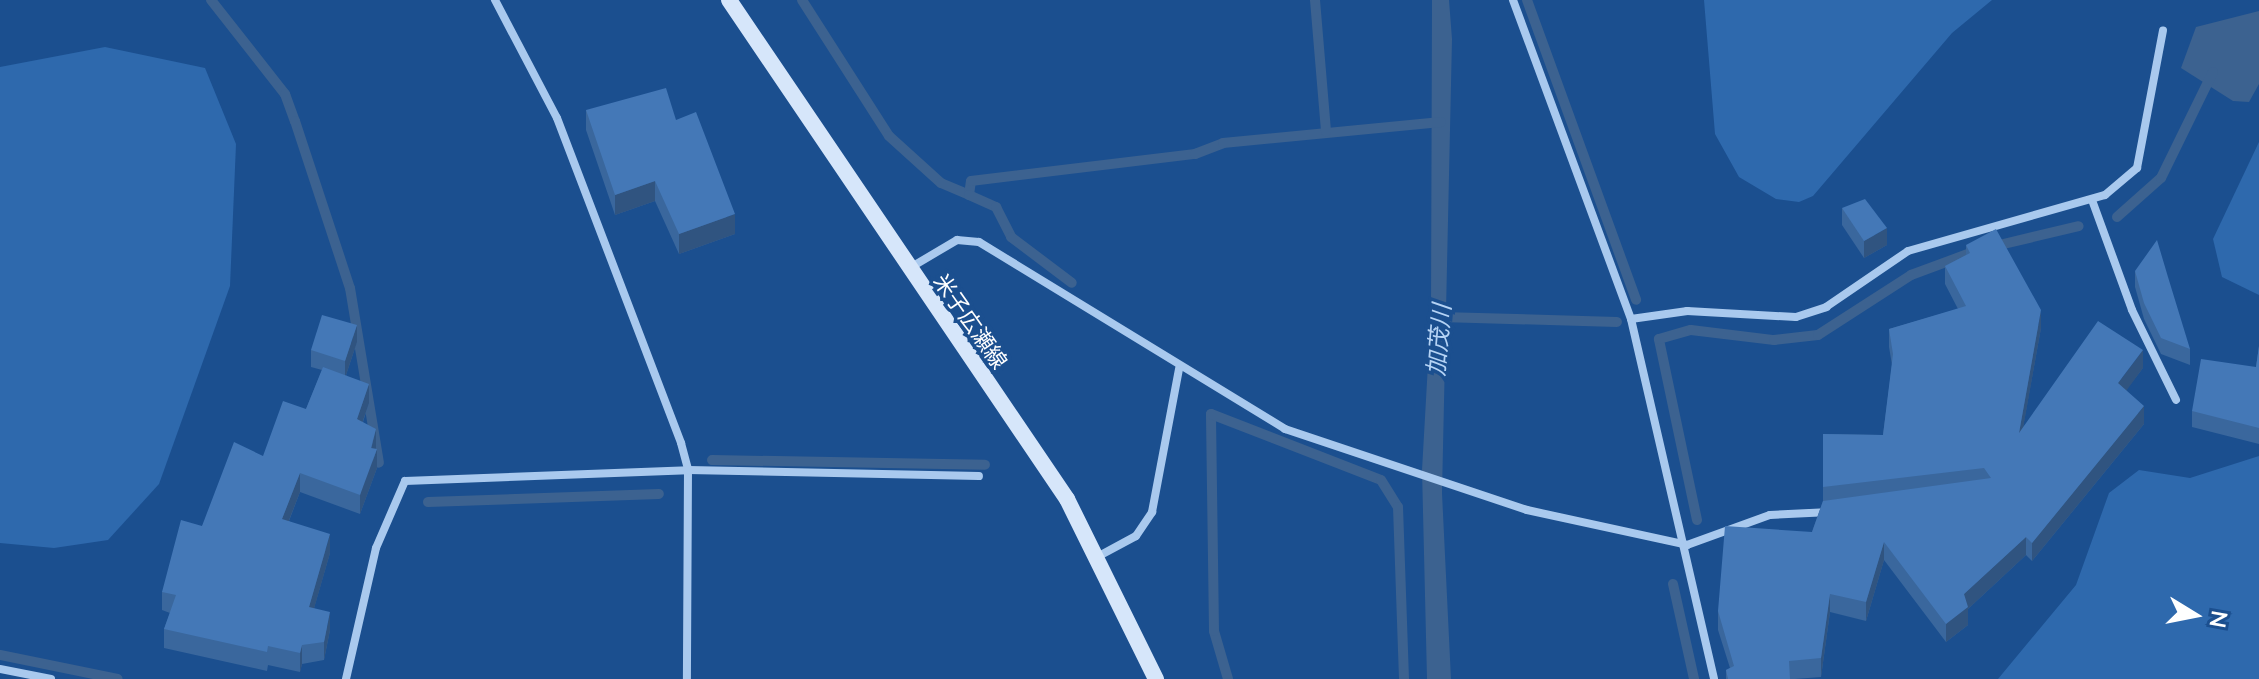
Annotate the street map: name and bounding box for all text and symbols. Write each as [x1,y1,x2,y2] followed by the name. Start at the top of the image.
[929,268,1013,374] street label: 米子広瀬線
[1421,303,1455,377] water label: 加茂川
[2155,575,2235,655] north arrow
[2204,609,2234,630] text: N

